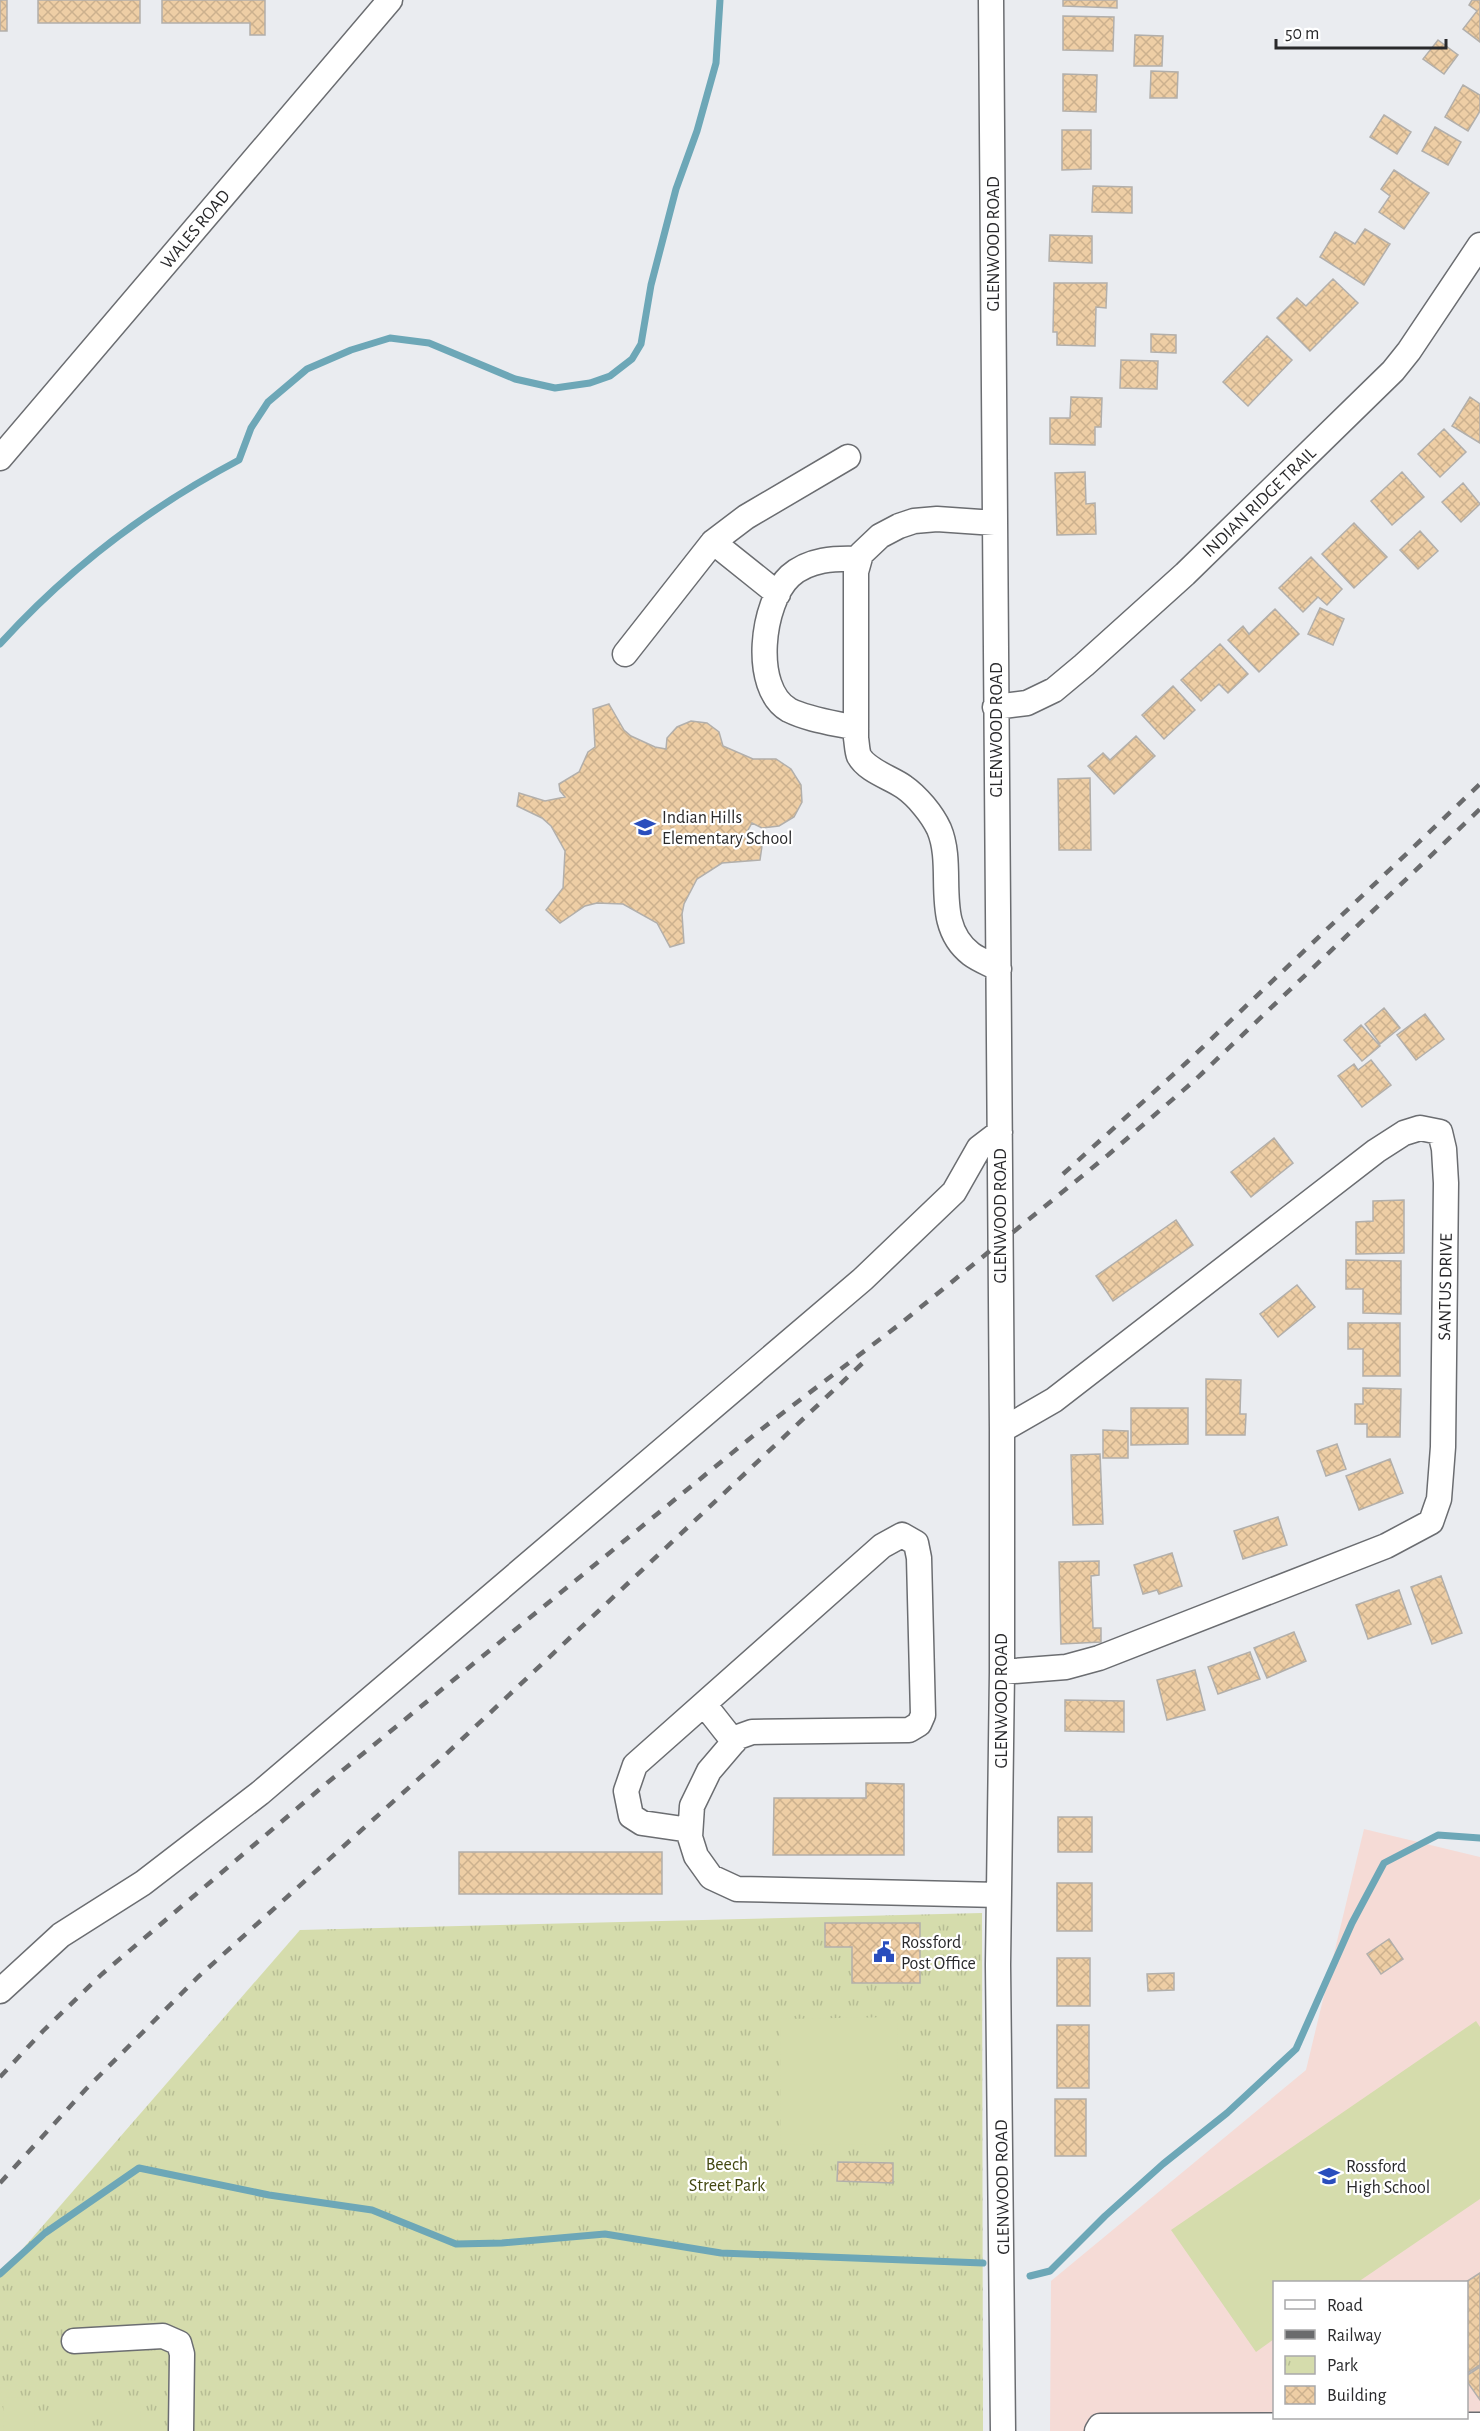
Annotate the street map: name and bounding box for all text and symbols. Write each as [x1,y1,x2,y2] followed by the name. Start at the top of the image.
[1276,12,1446,50] scale bar
[1285,25,1319,43] text: 50 m
[985,176,1003,312] street label: GLENWOOD ROAD
[158,187,234,272] street label: WALES ROAD
[1200,444,1320,561] street label: INDIAN RIDGE TRAIL
[988,662,1006,798] street label: GLENWOOD ROAD
[662,809,793,848] place label: Indian Hills Elementary School
[633,815,657,839] school or university icon: Indian Hills Elementary School
[992,1148,1010,1284] street label: GLENWOOD ROAD
[1436,1233,1456,1341] street label: SANTUS DRIVE
[993,1633,1011,1769] street label: GLENWOOD ROAD
[901,1934,976,1973] place label: Rossford Post Office
[872,1940,896,1964] public building icon: Rossford Post Office
[993,2119,1013,2255] street label: GLENWOOD ROAD
[689,2156,766,2195] park label: Beech Street Park
[1346,2158,1430,2197] place label: Rossford High School
[1317,2164,1341,2188] school or university icon: Rossford High School
[1273,2281,1468,2419] legend
[1327,2297,1363,2315] text: Road
[1327,2327,1382,2345] text: Railway
[1327,2357,1359,2375] text: Park
[1327,2387,1387,2405] text: Building

